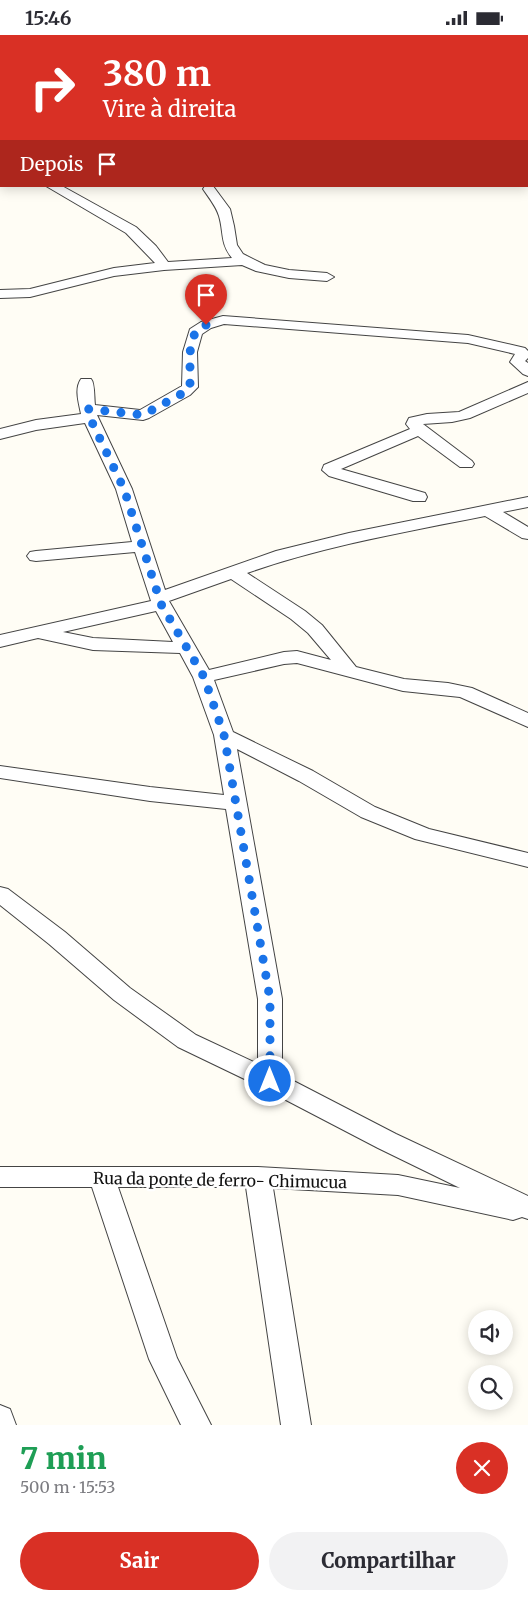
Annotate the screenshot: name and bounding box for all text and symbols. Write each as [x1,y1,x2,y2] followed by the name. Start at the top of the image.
[25,6,72,30] text: 15:46
[103,52,211,96] text: 380 m
[20,55,85,120] icon: right
[103,95,236,123] text: Vire à direita
[93,150,121,178] icon: arrive
[20,152,83,176] text: Depois
[185,274,227,325] pin
[192,281,220,309] icon: arrive
[243,1054,295,1106] position arrow
[93,1168,348,1192] street label: Rua da ponte de ferro- Chimucua
[468,1310,513,1410] map controls
[468,1310,513,1355] button: sound
[468,1365,513,1410] button: search
[20,1439,107,1477] text: 7 min
[456,1442,508,1494] button: close
[20,1477,115,1497] text: 500 m · 15:53
[20,1532,259,1590] button: Sair
[269,1532,508,1590] button: Compartilhar

